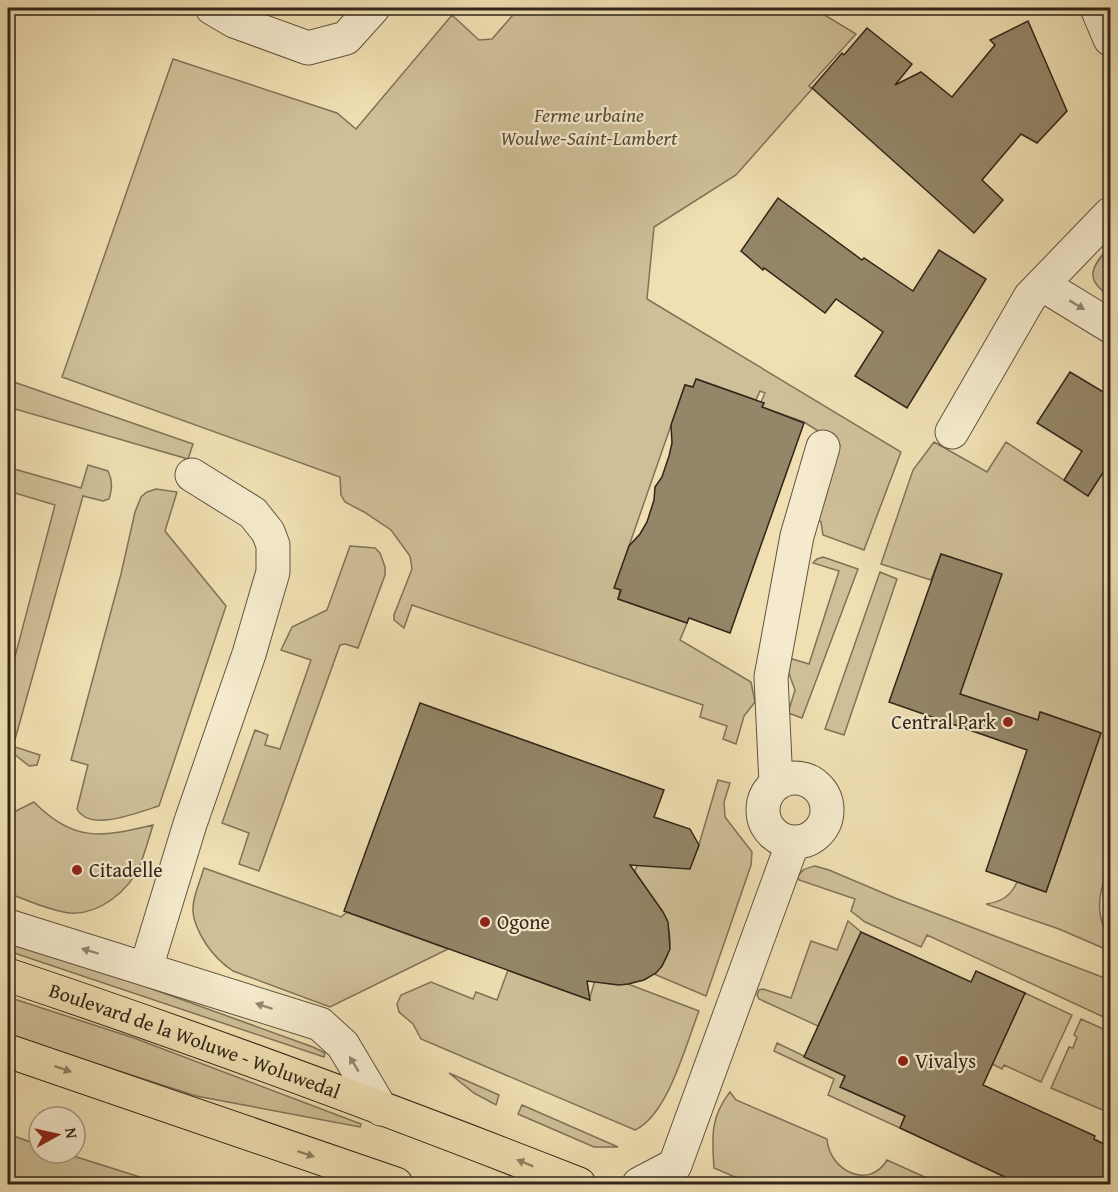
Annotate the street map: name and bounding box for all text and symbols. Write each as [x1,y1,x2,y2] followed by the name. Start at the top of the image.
[501,100,678,152] park label: Ferme urbaine Woulwe-Saint-Lambert
[1068,300,1085,311] one-way arrow
[891,707,997,736] place label: Central Park
[1001,715,1015,729] marker: Central Park
[89,855,163,884] place label: Citadelle
[70,863,84,877] marker: Citadelle
[497,907,550,936] place label: Ogone
[478,915,492,929] marker: Ogone
[81,946,99,955] one-way arrow
[46,975,345,1106] street label: Boulevard de la Woluwe - Woluwedal
[255,1001,273,1010] one-way arrow
[915,1046,976,1075] place label: Vivalys
[896,1054,910,1068] marker: Vivalys
[348,1056,359,1072] one-way arrow
[54,1065,72,1075] one-way arrow
[27,1105,87,1165] north arrow
[59,1126,85,1140] text: N
[297,1150,315,1160] one-way arrow
[515,1158,533,1168] one-way arrow

